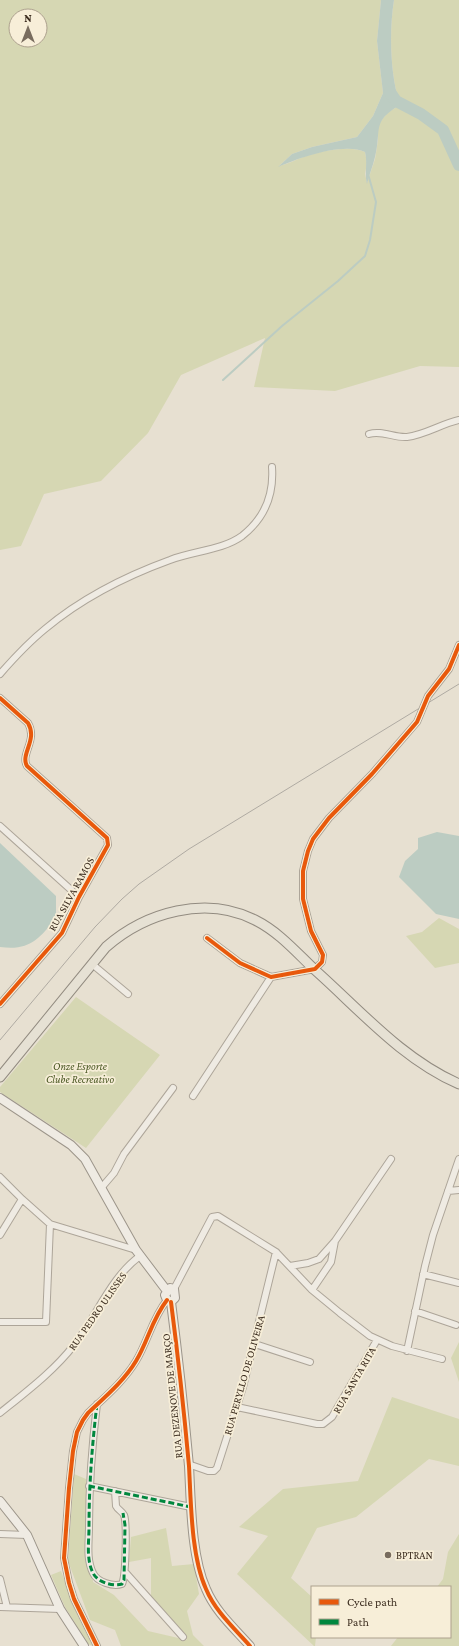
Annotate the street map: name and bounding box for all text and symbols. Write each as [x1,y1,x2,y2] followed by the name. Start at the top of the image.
[8,8,48,48] north arrow
[24,12,32,24] text: N
[46,855,96,933] street label: RUA SILVA RAMOS
[46,1060,114,1085] park label: Onze Esporte Clube Recreativo
[65,1270,129,1352] street label: RUA PEDRO ULISSES
[221,1313,267,1436] street label: RUA PERYLLO DE OLIVEIRA
[159,1333,186,1459] street label: RUA DEZENOVE DE MARÇO
[330,1344,378,1416] street label: RUA SANTA RITA
[396,1549,433,1561] place label: BPTRAN
[383,1550,393,1560] marker: BPTRAN
[311,1586,451,1638] legend
[347,1595,398,1609] text: Cycle path
[347,1615,369,1629] text: Path

